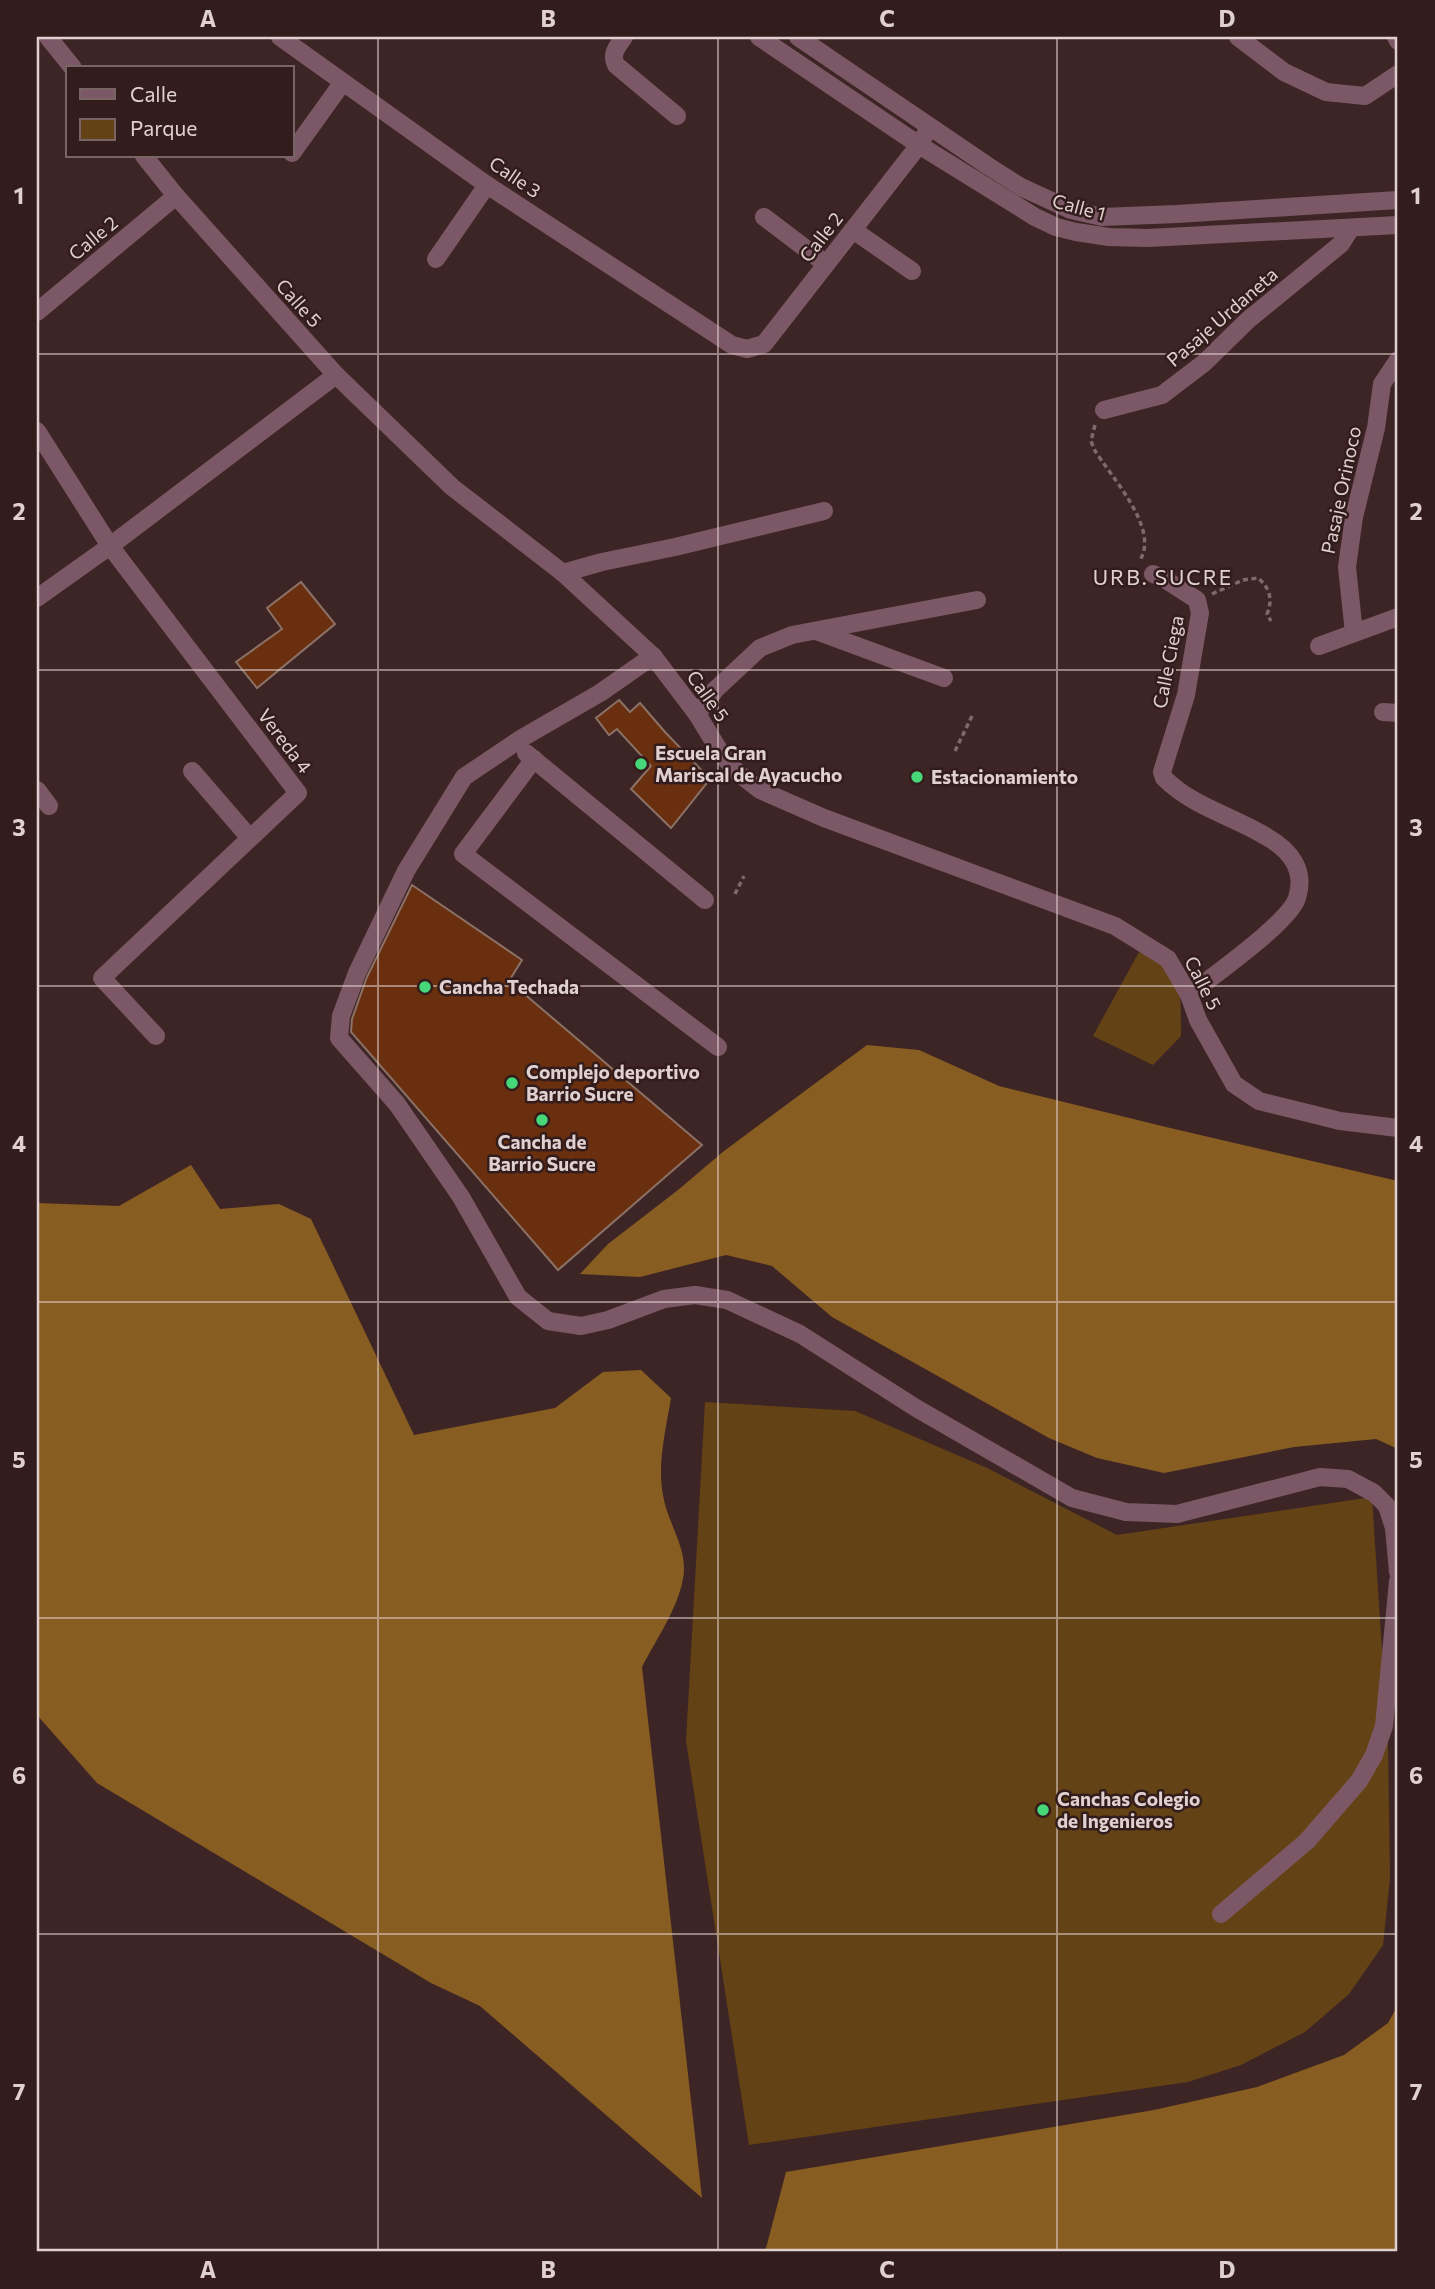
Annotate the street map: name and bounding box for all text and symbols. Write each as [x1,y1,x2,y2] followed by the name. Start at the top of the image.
[200,4,217,32] text: A
[540,4,556,32] text: B
[879,4,895,32] text: C
[1219,4,1236,32] text: D
[66,66,294,158] legend
[130,81,177,106] text: Calle
[130,115,197,140] text: Parque
[485,151,545,202] street label: Calle 3
[14,181,24,209] text: 1
[1411,181,1421,209] text: 1
[1050,188,1108,225] street label: Calle 1
[794,207,847,266] street label: Calle 2
[64,211,122,265] street label: Calle 2
[1161,262,1282,371] street label: Pasaje Urdaneta
[272,274,327,332] street label: Calle 5
[1316,424,1365,556] street label: Pasaje Orinoco
[12,497,26,525] text: 2
[1409,497,1423,525] text: 2
[1093,564,1233,589] district label: URB. SUCRE
[1147,613,1188,710] street label: Calle Ciega
[683,666,734,726] street label: Calle 5
[254,704,317,778] street label: Vereda 4
[655,741,842,786] place label: Escuela Gran Mariscal de Ayacucho
[633,756,649,772] marker: Escuela Gran Mariscal de Ayacucho
[931,765,1078,788] place label: Estacionamiento
[909,769,925,785] marker: Estacionamiento
[12,813,26,841] text: 3
[1409,813,1423,841] text: 3
[1180,952,1227,1013] street label: Calle 5
[439,975,579,998] place label: Cancha Techada
[417,979,433,995] marker: Cancha Techada
[526,1060,700,1105] place label: Complejo deportivo Barrio Sucre
[504,1075,520,1091] marker: Complejo deportivo Barrio Sucre
[534,1112,550,1128] marker: Cancha de Barrio Sucre
[12,1129,26,1157] text: 4
[1409,1129,1423,1157] text: 4
[488,1130,596,1175] place label: Cancha de Barrio Sucre
[12,1445,26,1473] text: 5
[1409,1445,1423,1473] text: 5
[12,1761,26,1789] text: 6
[1409,1761,1423,1789] text: 6
[1057,1787,1200,1832] place label: Canchas Colegio de Ingenieros
[1035,1802,1051,1818] marker: Canchas Colegio de Ingenieros
[13,2077,25,2105] text: 7
[1410,2077,1422,2105] text: 7
[200,2255,217,2283] text: A
[540,2255,556,2283] text: B
[879,2255,895,2283] text: C
[1219,2255,1236,2283] text: D

